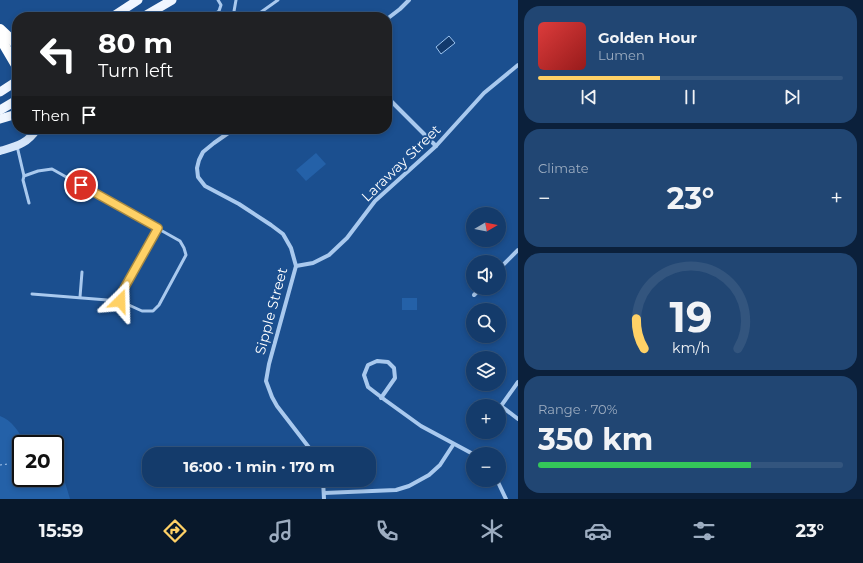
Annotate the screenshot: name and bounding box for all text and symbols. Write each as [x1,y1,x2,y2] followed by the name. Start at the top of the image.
[98,26,173,60] text: 80 m
[32,28,84,80] icon: left
[598,28,697,47] text: Golden Hour
[598,47,645,63] text: Lumen
[98,60,173,82] text: Turn left
[578,86,600,108] icon: previous
[679,86,701,108] icon: pause
[781,86,803,108] icon: next
[78,104,100,126] icon: arrive
[32,106,70,125] text: Then
[358,120,445,205] street label: Laraway Street
[538,160,589,176] text: Climate
[64,168,98,202] pin
[70,174,92,196] icon: arrive
[667,180,714,217] text: 23°
[538,185,551,212] text: −
[830,185,843,212] text: +
[466,207,506,247] north arrow
[466,207,506,487] map controls
[466,255,506,295] button: sound
[251,265,291,357] street label: Sipple Street
[99,280,141,322] position arrow
[669,292,712,342] text: 19
[466,303,506,343] button: search
[671,339,710,357] text: km/h
[466,351,506,391] button: layers
[466,399,506,439] button: +
[538,401,617,417] text: Range · 70%
[538,421,653,458] text: 350 km
[12,435,64,487] speed limit sign: 20
[466,447,506,487] button: −
[183,457,335,476] text: 16:00 · 1 min · 170 m
[161,517,189,545] icon: directions
[267,517,295,545] icon: music
[373,517,401,545] icon: phone
[478,517,506,545] icon: climate
[584,517,612,545] icon: car
[690,517,718,545] icon: filters
[39,520,84,542] text: 15:59
[796,520,824,542] text: 23°

